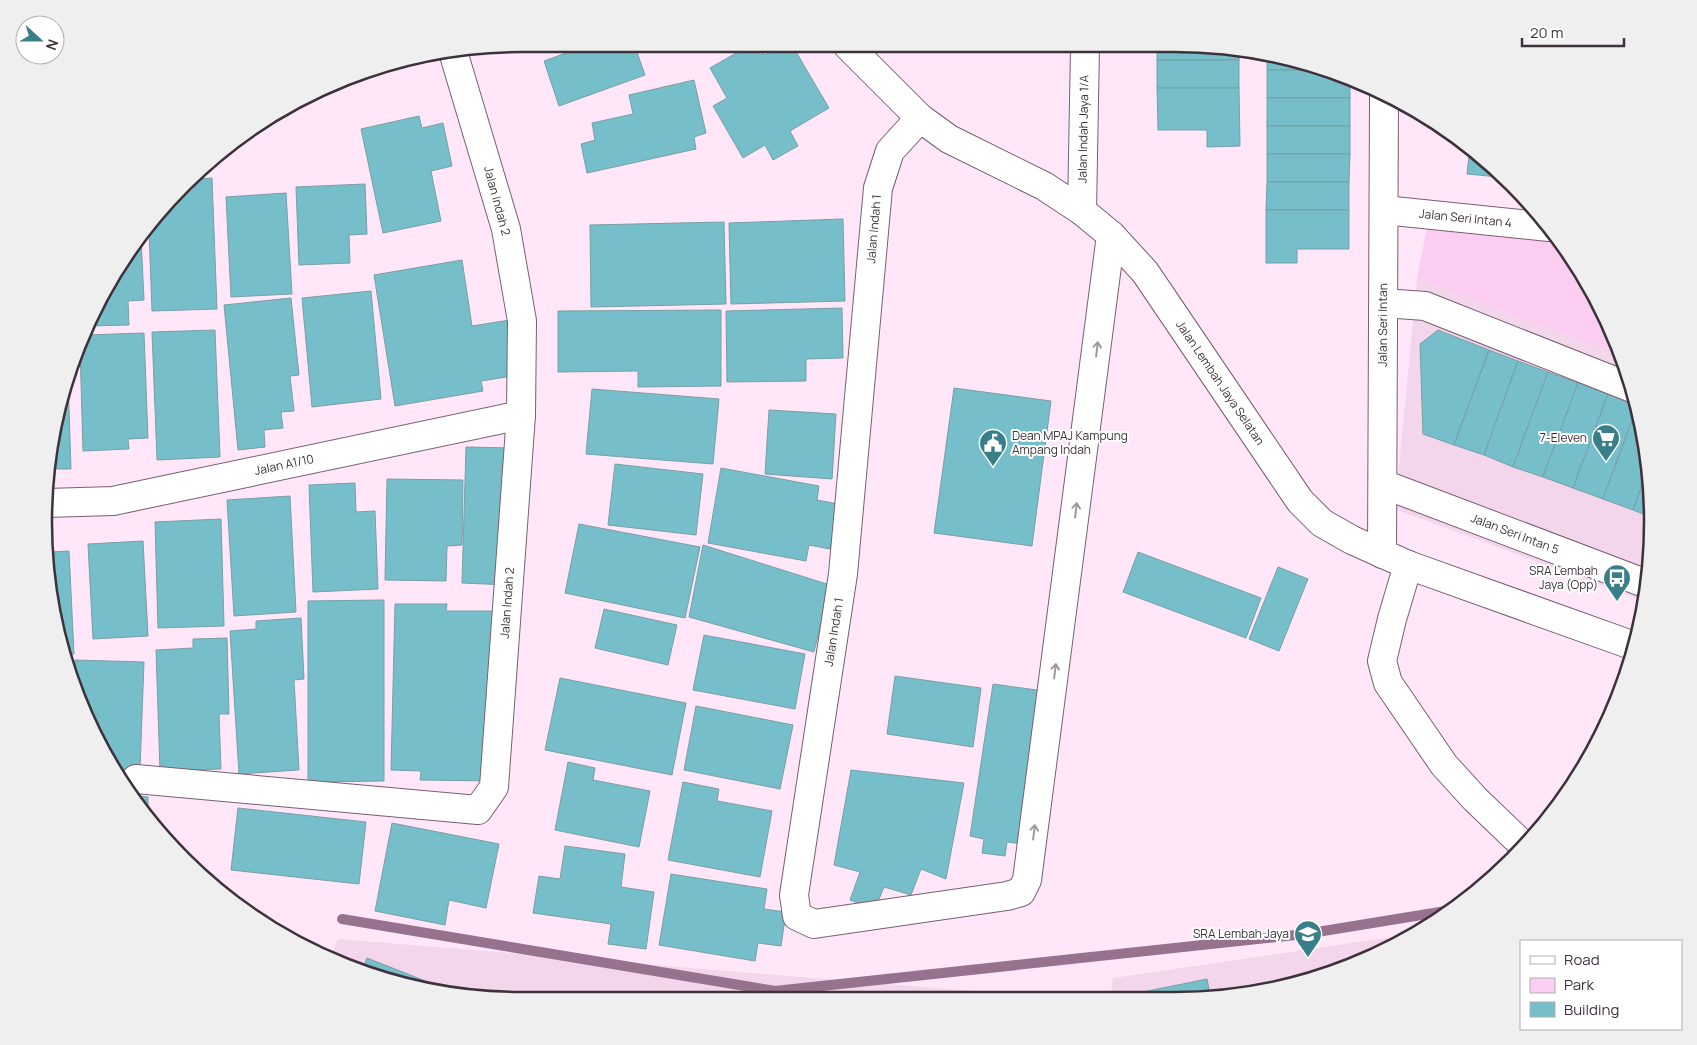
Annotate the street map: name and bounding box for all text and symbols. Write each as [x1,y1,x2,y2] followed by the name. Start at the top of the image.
[15,15,65,65] north arrow
[1522,15,1624,47] scale bar
[1530,22,1563,43] text: 20 m
[42,37,63,53] text: N
[1074,74,1092,183] street label: Jalan Indah Jaya 1/A
[480,164,515,238] street label: Jalan Indah 2
[862,194,885,264] street label: Jalan Indah 1
[1418,205,1513,231] street label: Jalan Seri Intan 4
[1374,283,1391,367] street label: Jalan Seri Intan
[1172,317,1269,448] street label: Jalan Lembah Jaya Selatan
[1092,341,1102,357] one-way arrow
[1591,423,1621,462] supermarket icon: 7-Eleven
[1012,427,1128,458] place label: Dean MPAJ Kampung Ampang Indah
[978,428,1008,467] public building icon: Dean MPAJ Kampung Ampang Indah
[1540,429,1587,446] place label: 7-Eleven
[253,450,315,479] street label: Jalan A1/10
[1071,502,1081,518] one-way arrow
[1468,509,1562,558] street label: Jalan Seri Intan 5
[1529,562,1598,593] place label: SRA Lembah Jaya (Opp)
[1602,563,1632,602] bus stop icon: SRA Lembah Jaya (Opp)
[496,567,518,639] street label: Jalan Indah 2
[820,596,847,667] street label: Jalan Indah 1
[1050,663,1060,679] one-way arrow
[1029,824,1039,840] one-way arrow
[1293,919,1323,958] school or university icon: SRA Lembah Jaya
[1193,925,1289,942] place label: SRA Lembah Jaya
[1520,940,1682,1030] legend
[1564,949,1600,970] text: Road
[1564,974,1594,995] text: Park
[1564,999,1619,1020] text: Building

